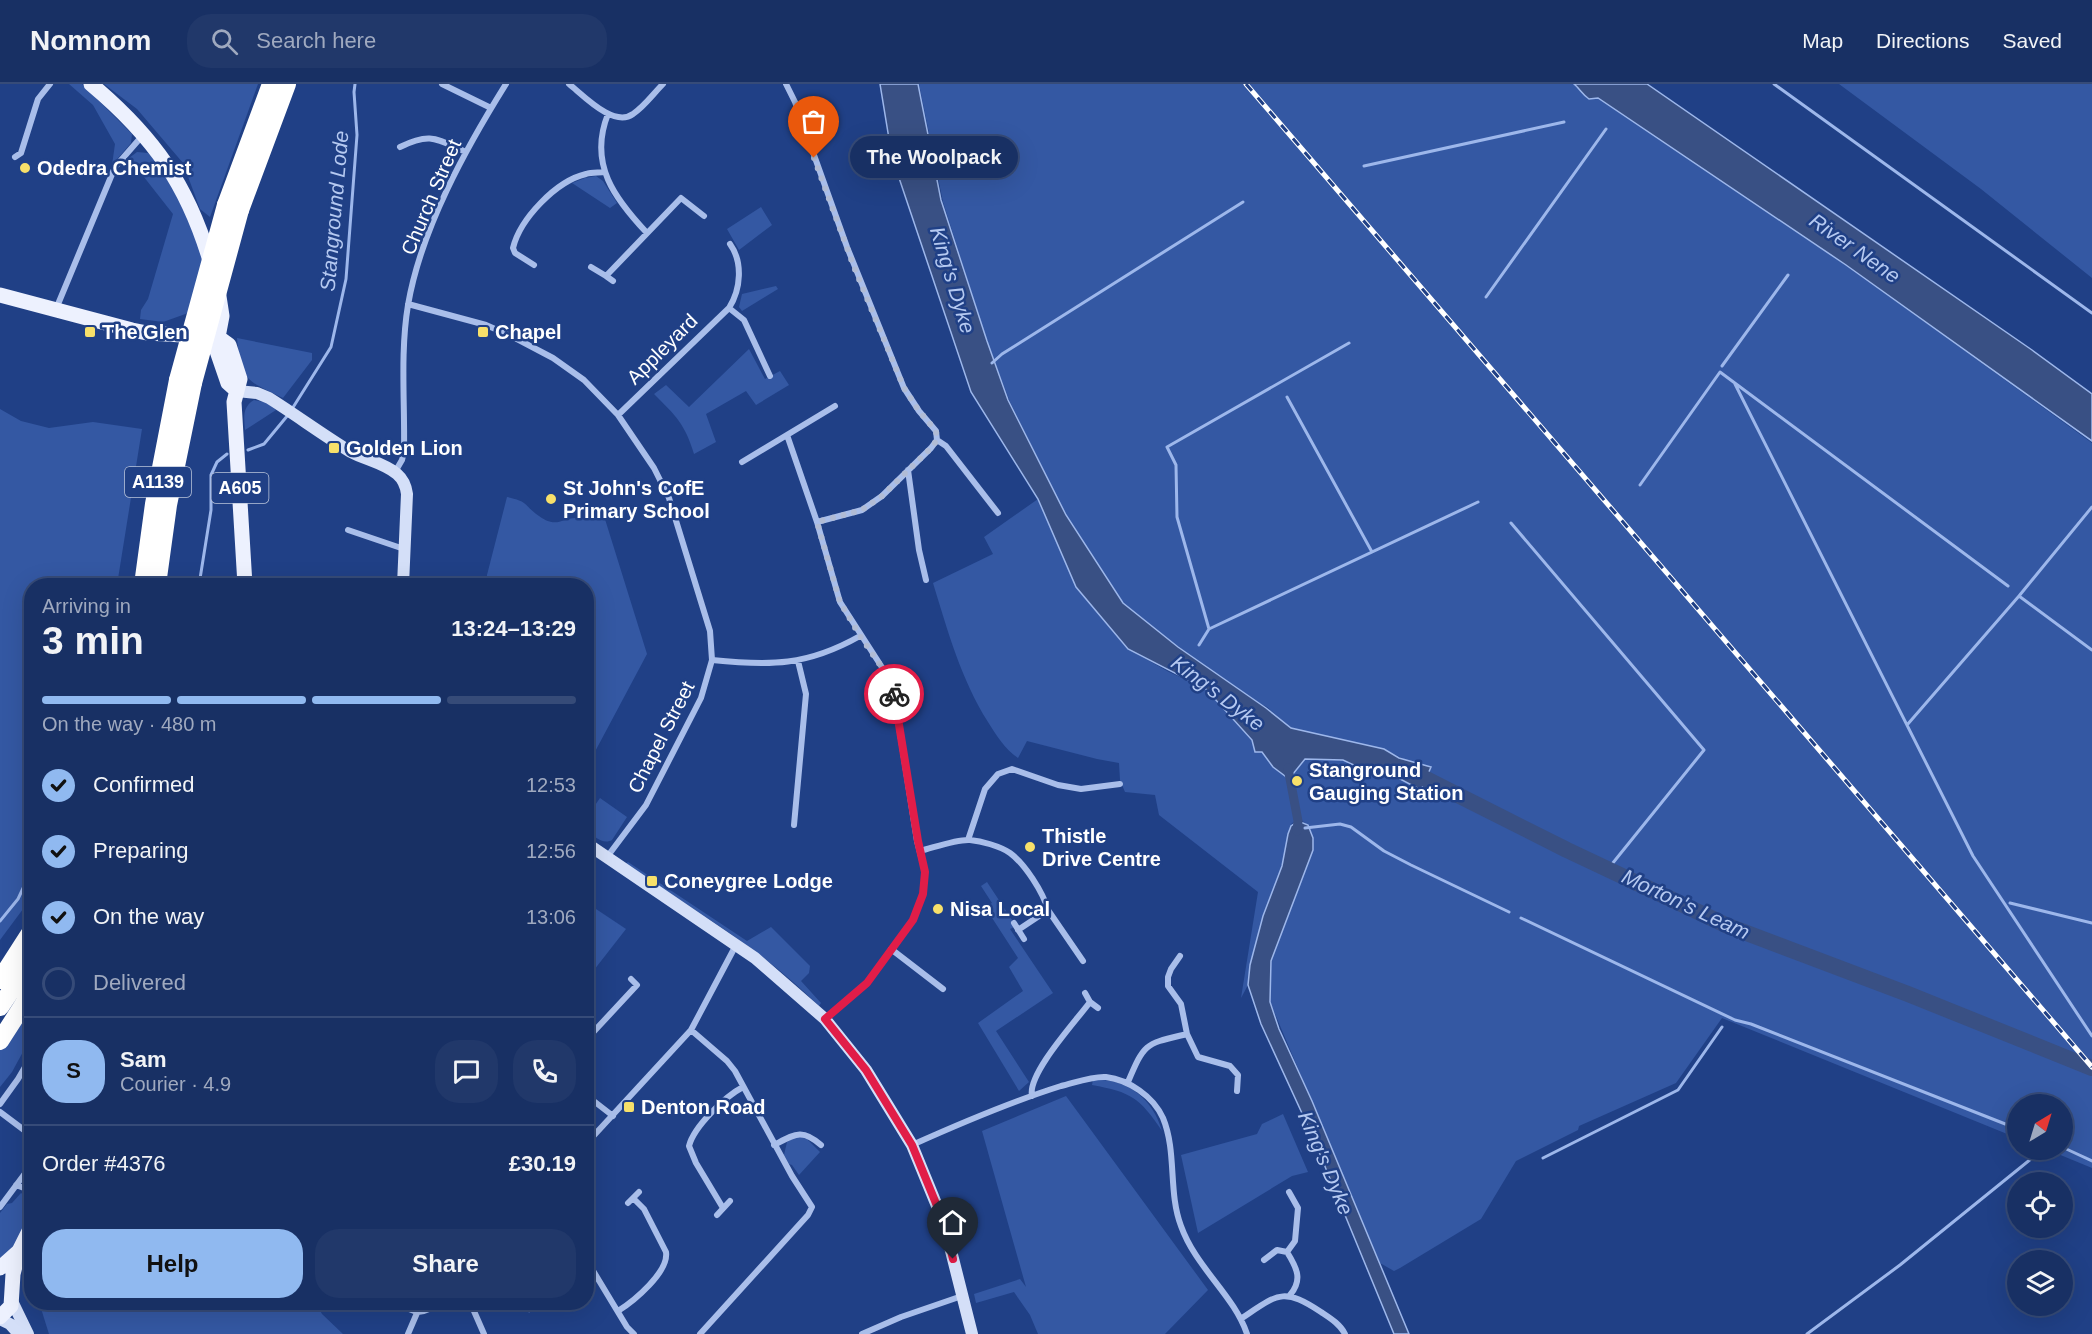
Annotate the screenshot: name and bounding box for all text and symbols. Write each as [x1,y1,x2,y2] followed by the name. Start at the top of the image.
[187,14,607,68] search box
[30,25,151,56] text: Nomnom
[208,25,241,58] icon: search
[256,28,376,53] text: Search here
[1802,29,1843,52] text: Map
[1876,29,1969,52] text: Directions
[2002,29,2062,52] text: Saved
[788,96,839,158] pin
[797,105,830,138] icon: bag
[316,130,352,292] water label: Stanground Lode
[397,136,465,258] street label: Church Street
[850,137,1018,179] callout: The Woolpack
[866,146,1002,168] text: The Woolpack
[37,157,192,179] place label: Odedra Chemist
[18,161,32,175] marker: Odedra Chemist
[1805,208,1905,288] water label: River Nene
[926,224,980,336] water label: King's Dyke
[622,309,702,389] street label: Appleyard
[102,321,188,343] place label: The Glen
[495,321,562,343] place label: Chapel
[83,325,97,339] marker: The Glen
[476,325,490,339] marker: Chapel
[346,437,463,459] place label: Golden Lion
[327,441,341,455] marker: Golden Lion
[125,467,191,497] road number: A1139
[212,473,268,503] road number: A605
[563,477,710,522] place label: St John's CofE Primary School
[544,492,558,506] marker: St John's CofE Primary School
[42,595,131,617] text: Arriving in
[451,616,576,641] text: 13:24–13:29
[42,619,144,662] text: 3 min
[1167,651,1269,735] water label: King's Dyke
[864,664,924,724] courier
[623,677,699,796] street label: Chapel Street
[878,678,911,711] icon: bike
[42,713,217,735] text: On the way · 480 m
[1309,759,1463,804] place label: Stanground Gauging Station
[42,769,75,802] icon: check
[93,772,194,797] text: Confirmed
[526,774,576,796] text: 12:53
[1290,774,1304,788] marker: Stanground Gauging Station
[1042,825,1161,870] place label: Thistle Drive Centre
[42,835,75,868] icon: check
[93,838,188,863] text: Preparing
[526,840,576,862] text: 12:56
[1023,840,1037,854] marker: Thistle Drive Centre
[1618,864,1754,944] water label: Morton's Leam
[664,870,833,892] place label: Coneygree Lodge
[645,874,659,888] marker: Coneygree Lodge
[950,898,1050,920] place label: Nisa Local
[42,901,75,934] icon: check
[931,902,945,916] marker: Nisa Local
[93,904,204,929] text: On the way
[526,906,576,928] text: 13:06
[93,970,186,995] text: Delivered
[435,1040,498,1103] button: chat
[513,1040,576,1103] button: phone
[120,1047,166,1072] text: Sam
[66,1058,81,1083] text: S
[120,1073,231,1095] text: Courier · 4.9
[2007,1094,2073,1160] north arrow
[2007,1094,2073,1316] map controls
[641,1096,765,1118] place label: Denton Road
[622,1100,636,1114] marker: Denton Road
[1294,1108,1358,1218] water label: King's Dyke
[42,1151,166,1176] text: Order #4376
[509,1151,576,1176] text: £30.19
[2007,1172,2073,1238] button: locate
[927,1197,978,1259] pin
[936,1206,969,1239] icon: home
[42,1229,303,1298] button: Help
[315,1229,576,1298] button: Share
[2007,1250,2073,1316] button: layers

